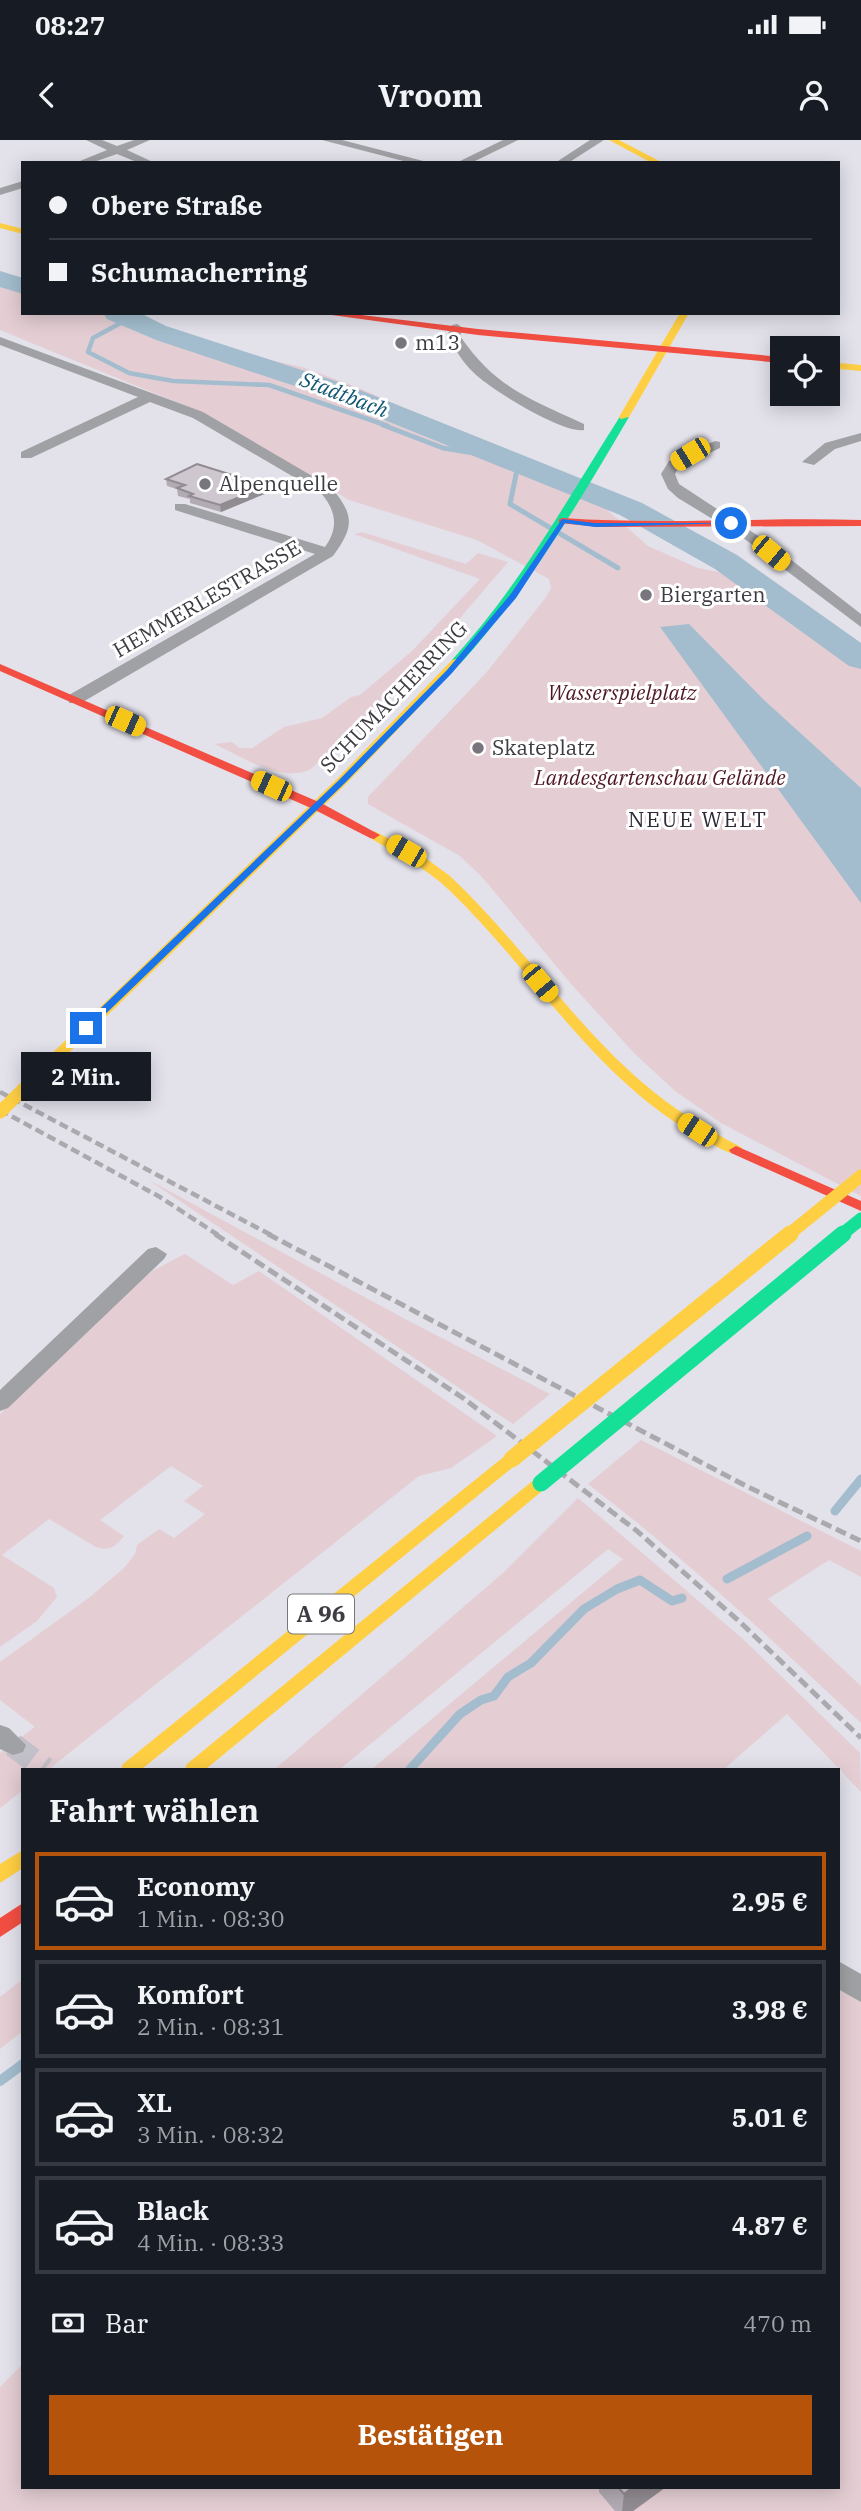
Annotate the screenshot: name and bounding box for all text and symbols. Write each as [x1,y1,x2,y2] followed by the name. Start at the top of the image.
[35,8,105,42] text: 08:27
[378,74,483,116] text: Vroom
[28,76,66,114] icon: back
[795,76,833,114] icon: person
[91,188,262,222] text: Obere Straße
[91,255,307,289] text: Schumacherring
[415,328,460,356] place label: m13
[393,335,409,351] marker: m13
[770,336,840,406] map controls
[770,336,840,406] button: locate
[295,364,393,424] water label: Stadtbach
[667,434,714,474] car
[219,469,338,497] place label: Alpenquelle
[197,476,213,492] marker: Alpenquelle
[715,507,747,539] route start
[749,531,794,575] car
[107,533,306,663] street label: HEMMERLESTRASSE
[660,580,766,608] place label: Biergarten
[638,587,654,603] marker: Biergarten
[313,614,473,778] street label: SCHUMACHERRING
[547,678,697,706] park label: Wasserspielplatz
[102,703,149,739] car
[492,733,595,761] place label: Skateplatz
[470,740,486,756] marker: Skateplatz
[533,763,786,791] park label: Landesgartenschau Gelände
[248,768,295,804] car
[628,805,768,833] district label: NEUE WELT
[383,831,430,871] car
[519,960,562,1006] car
[70,1012,102,1044] route end
[21,1052,151,1102] callout: 2 Min.
[51,1061,121,1091] text: 2 Min.
[674,1110,721,1150] car
[288,1595,354,1634] road number: A 96
[49,1789,259,1831] text: Fahrt wählen
[137,1869,255,1903] text: Economy
[53,1870,116,1933] icon: car
[732,1884,808,1918] text: 2.95 €
[137,1903,284,1933] text: 1 Min. · 08:30
[137,1977,244,2011] text: Komfort
[53,1978,116,2041] icon: car
[732,1992,808,2026] text: 3.98 €
[137,2011,284,2041] text: 2 Min. · 08:31
[137,2085,172,2119] text: XL
[53,2086,116,2149] icon: car
[732,2100,808,2134] text: 5.01 €
[137,2119,284,2149] text: 3 Min. · 08:32
[137,2193,209,2227] text: Black
[53,2194,116,2257] icon: car
[732,2208,808,2242] text: 4.87 €
[137,2227,284,2257] text: 4 Min. · 08:33
[49,2304,87,2342] icon: cash
[105,2306,148,2340] text: Bar
[743,2308,812,2338] text: 470 m
[49,2395,812,2475] button: Bestätigen

